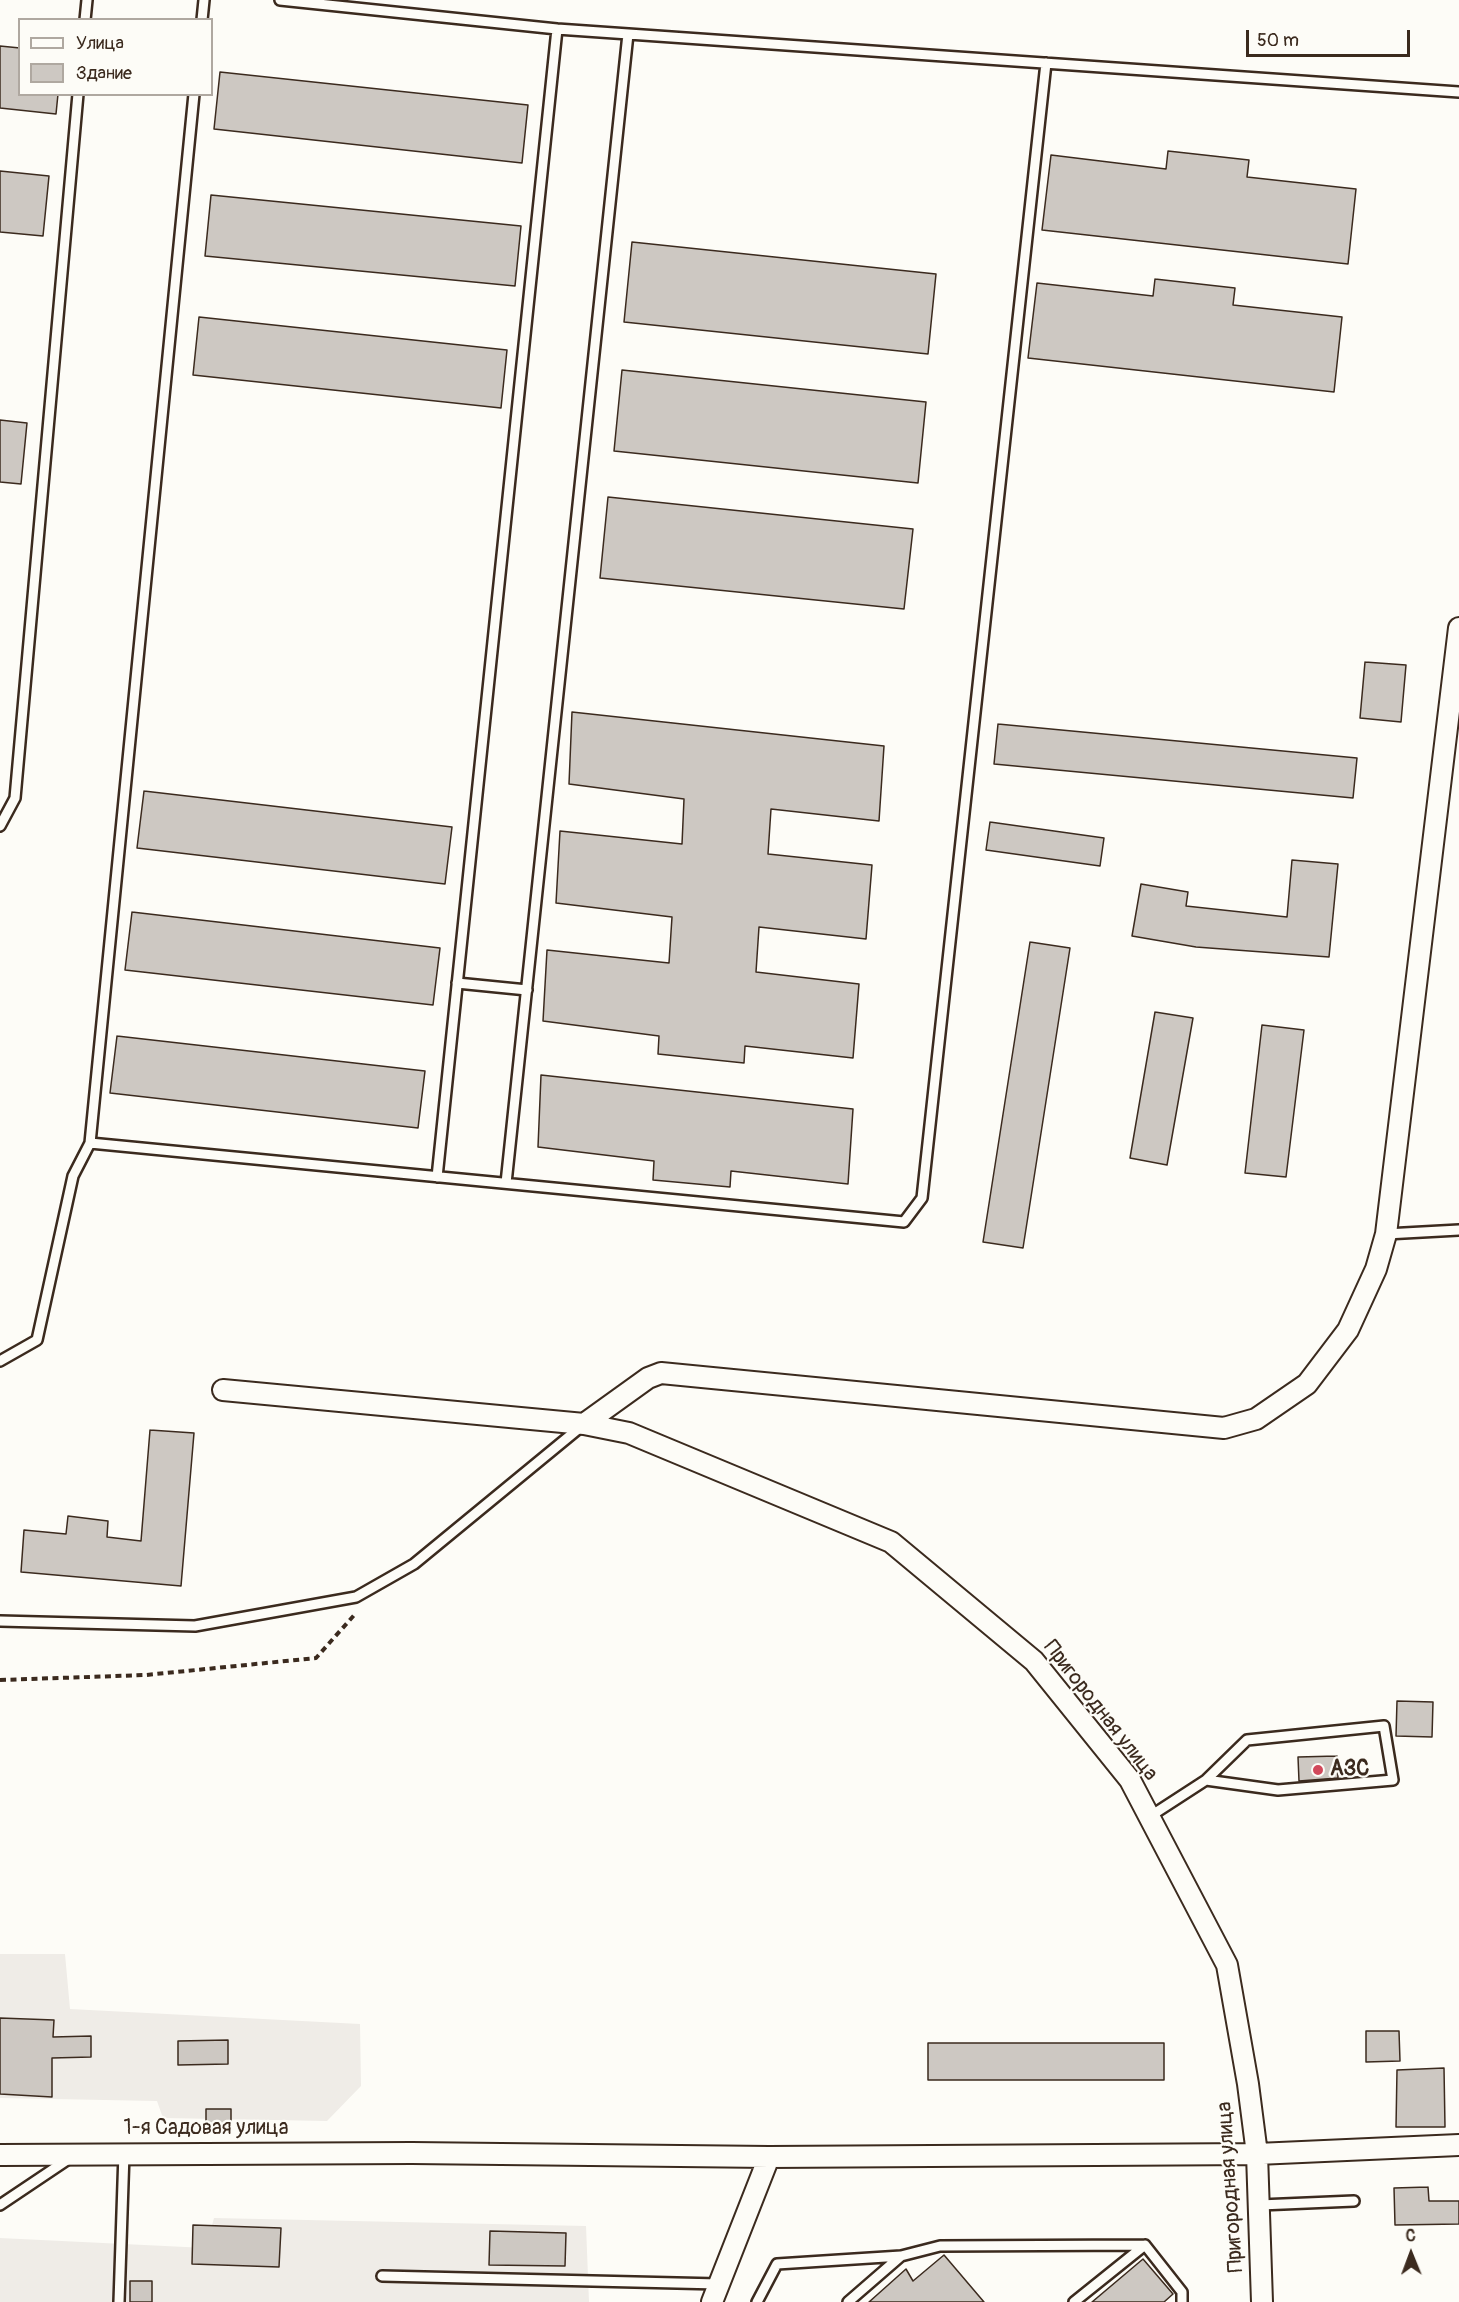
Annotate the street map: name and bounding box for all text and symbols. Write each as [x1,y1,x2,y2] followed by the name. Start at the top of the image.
[18,18,213,96] legend
[1249,18,1412,56] scale bar
[1257,29,1299,52] text: 50 m
[76,32,124,55] text: Улица
[76,62,132,85] text: Здание
[1037,1636,1163,1786] street label: Пригородная улица
[1330,1757,1369,1783] place label: АЗС
[1311,1763,1325,1777] marker: АЗС
[1212,2101,1250,2273] street label: Пригородная улица
[124,2116,288,2142] street label: 1-я Садовая улица
[1381,2224,1441,2284] north arrow
[1406,2226,1416,2246] text: С

